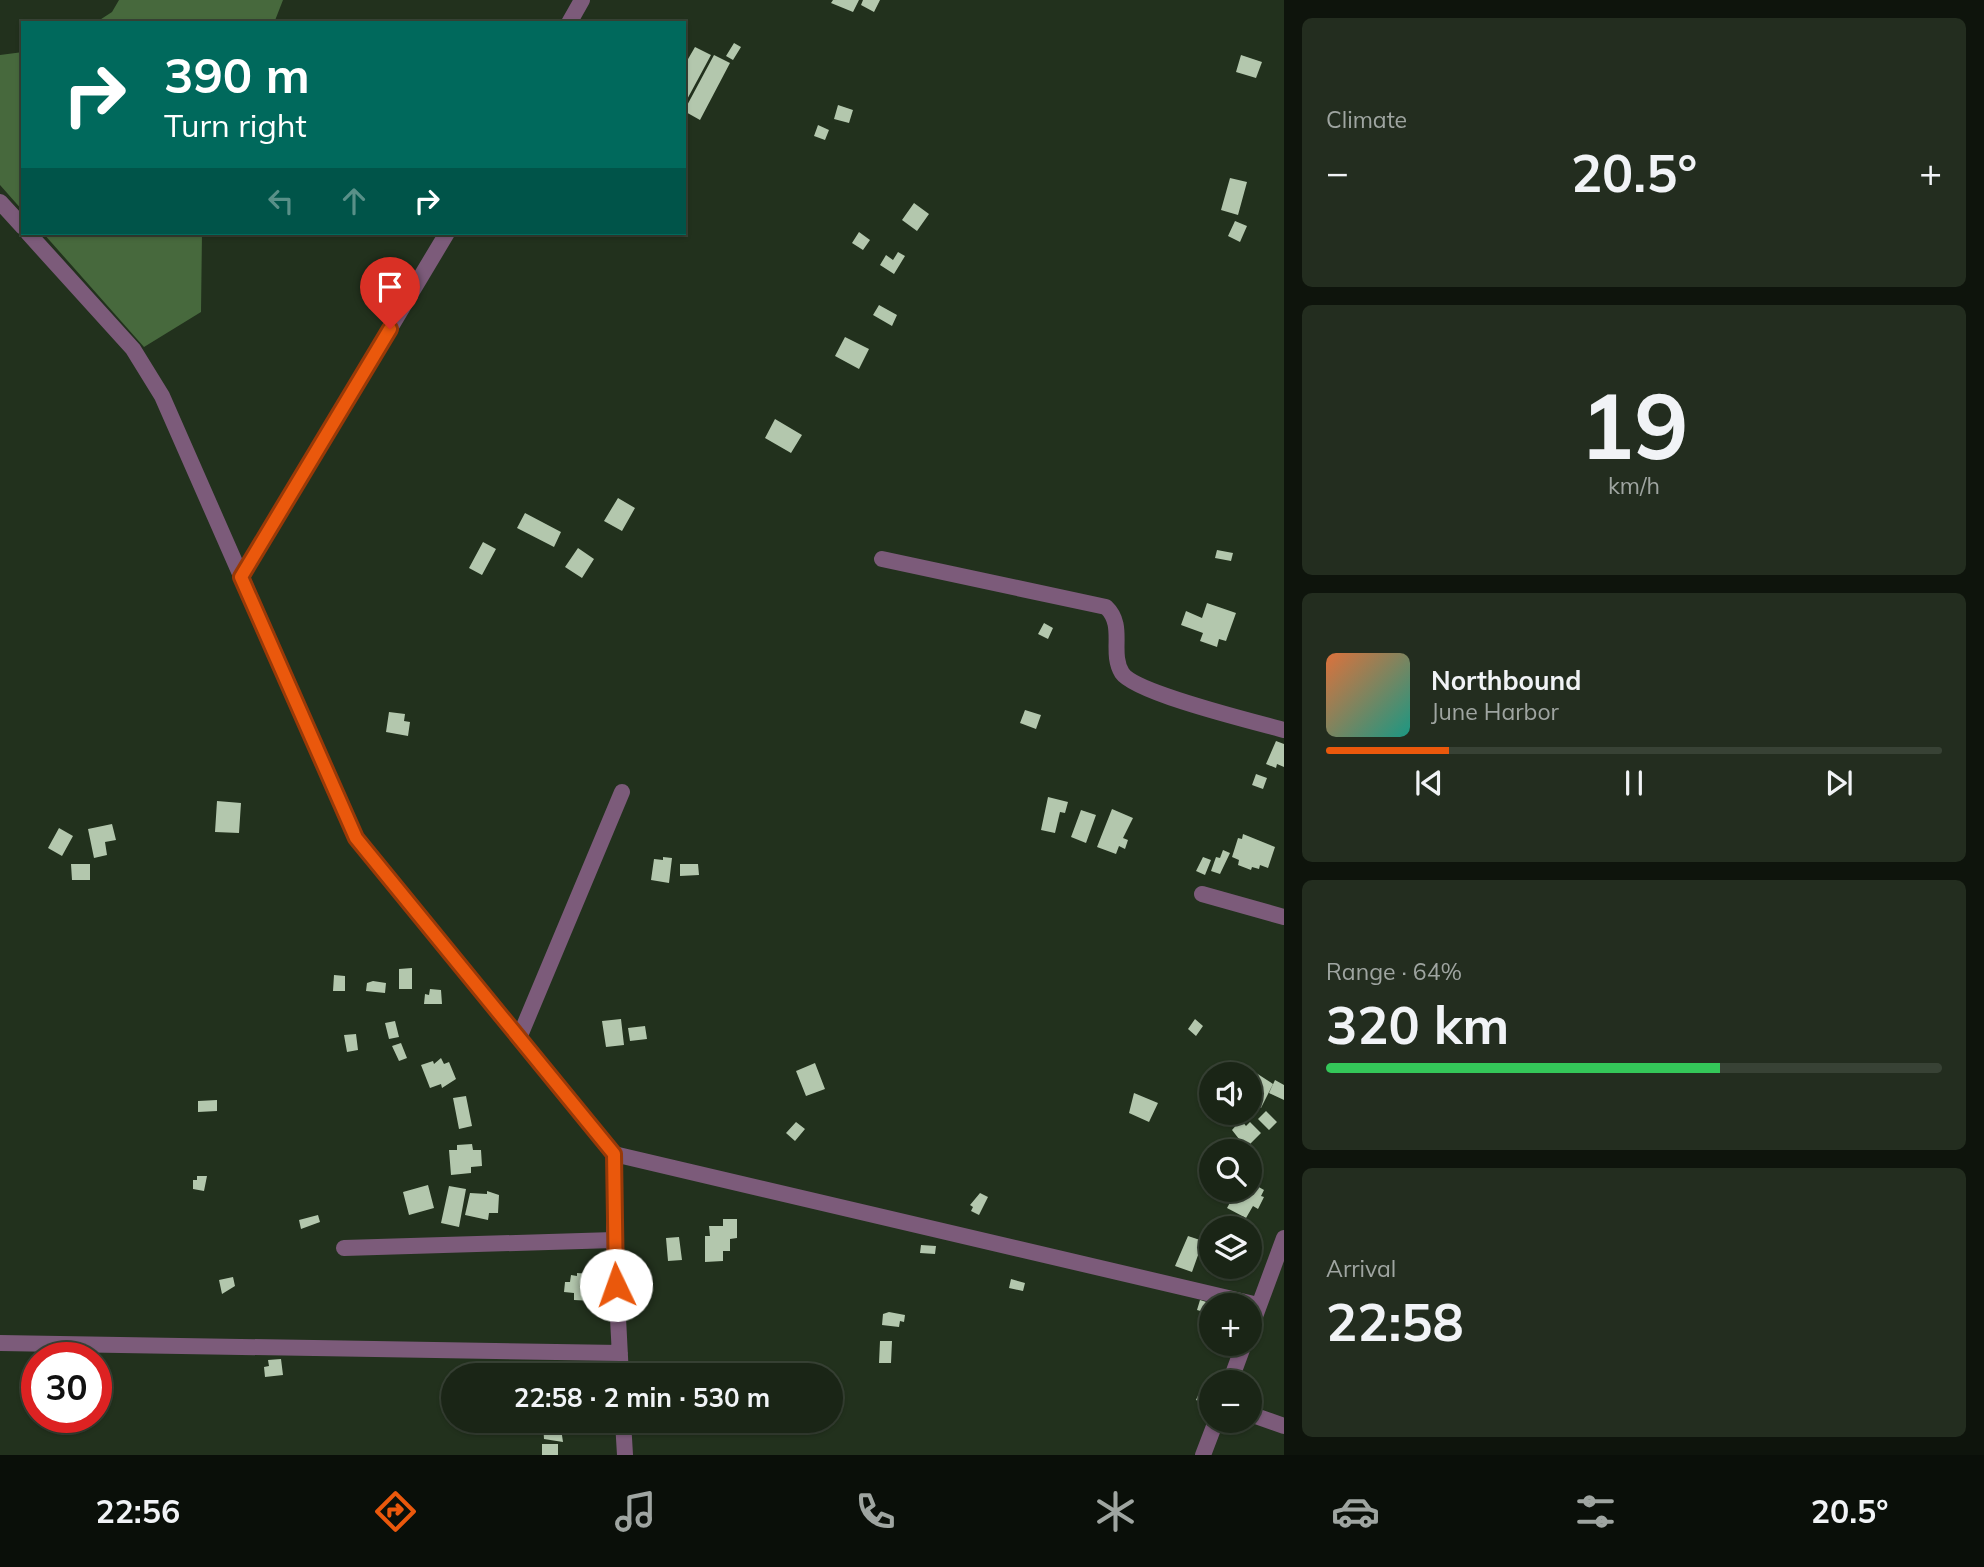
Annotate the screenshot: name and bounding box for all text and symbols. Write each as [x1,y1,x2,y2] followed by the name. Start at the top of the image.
[164,44,310,105] text: 390 m
[49,49,140,140] icon: right
[164,105,307,145] text: Turn right
[1326,105,1407,134] text: Climate
[1571,140,1697,205] text: 20.5°
[1326,148,1349,196] text: −
[1919,148,1942,196] text: +
[262,182,300,220] icon: left
[335,182,373,220] icon: ahead
[408,182,446,220] icon: right
[360,257,420,329] pin
[371,268,409,306] icon: arrive
[1579,368,1689,482] text: 19
[1608,471,1660,500] text: km/h
[1431,664,1581,697] text: Northbound
[1431,697,1559,726] text: June Harbor
[1410,764,1448,802] icon: previous
[1615,764,1653,802] icon: pause
[1820,764,1858,802] icon: next
[1326,957,1462,986] text: Range · 64%
[1326,992,1509,1057] text: 320 km
[1199,1062,1262,1433] map controls
[1199,1062,1262,1125] button: sound
[1199,1139,1262,1202] button: search
[1199,1216,1262,1279] button: layers
[579,1248,653,1322] position arrow
[1326,1254,1396,1283] text: Arrival
[1326,1289,1464,1354] text: 22:58
[1199,1293,1262,1356] button: +
[21,1342,112,1433] speed limit sign: 30
[1199,1370,1262,1433] button: −
[514,1381,770,1414] text: 22:58 · 2 min · 530 m
[371,1487,420,1536] icon: directions
[611,1487,660,1536] icon: music
[851,1487,900,1536] icon: phone
[1091,1487,1140,1536] icon: climate
[1331,1487,1380,1536] icon: car
[1571,1487,1620,1536] icon: filters
[95,1491,180,1531] text: 22:56
[1811,1491,1888,1531] text: 20.5°

